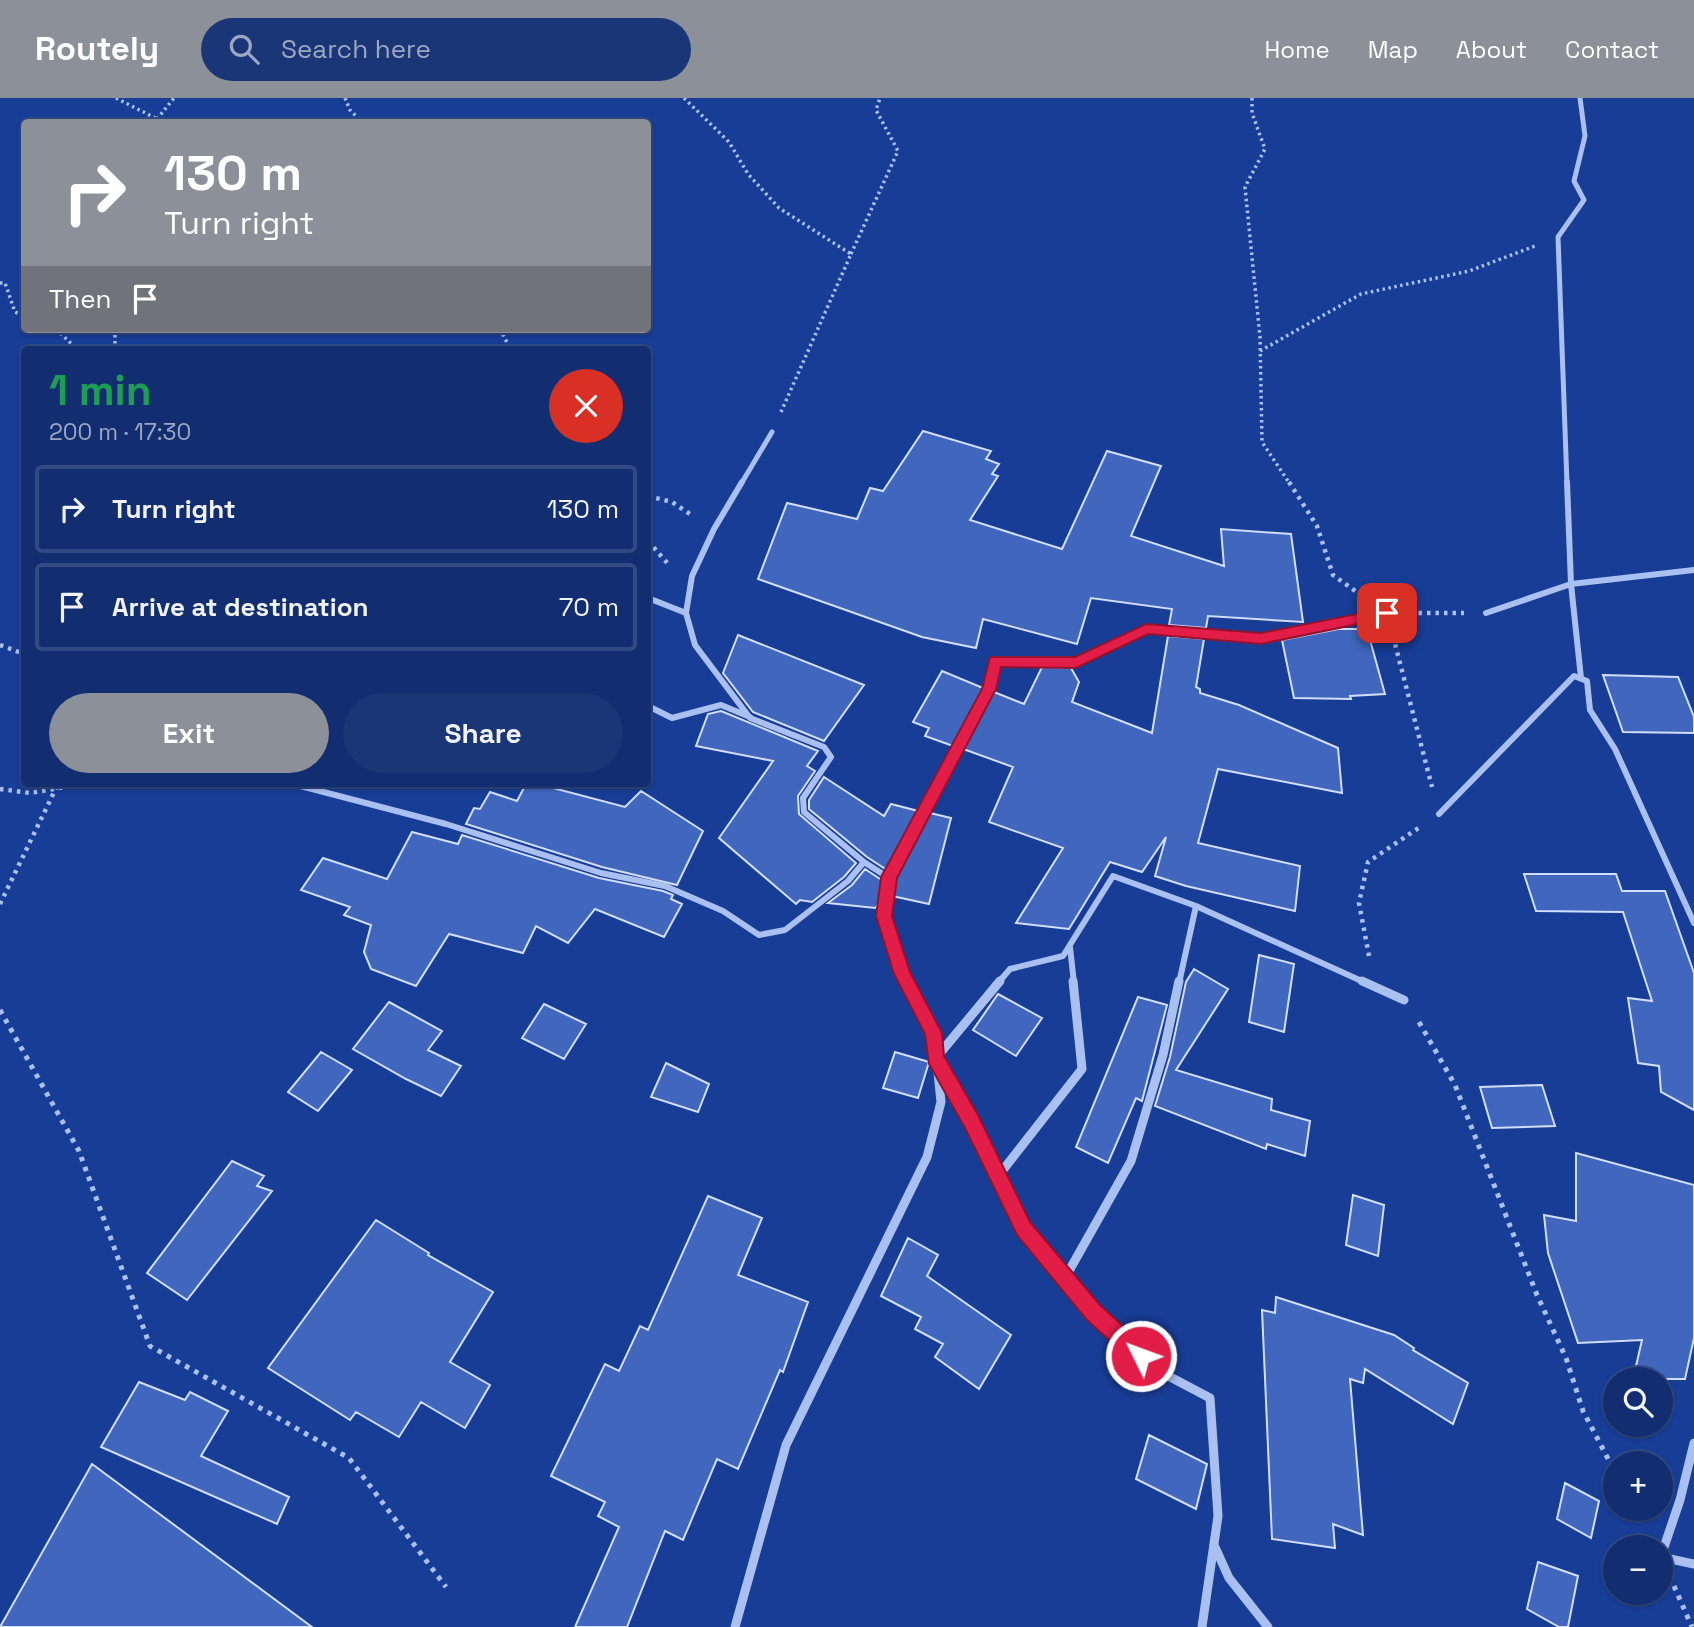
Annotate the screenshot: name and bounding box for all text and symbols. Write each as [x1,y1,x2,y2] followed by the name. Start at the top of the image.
[201,18,691,81] search box
[35,28,159,70] text: Routely
[225,30,263,68] icon: search
[281,32,431,66] text: Search here
[1264,34,1330,65] text: Home
[1368,34,1418,65] text: Map
[1456,34,1527,65] text: About
[1565,34,1659,65] text: Contact
[164,142,302,204] text: 130 m
[49,147,140,238] icon: right
[164,203,314,243] text: Turn right
[126,280,164,318] icon: arrive
[49,282,112,316] text: Then
[49,364,152,417] text: 1 min
[549,369,623,443] button: close
[49,417,191,447] text: 200 m · 17:30
[53,490,91,528] icon: right
[112,492,236,526] text: Turn right
[547,492,619,526] text: 130 m
[1357,583,1417,643] pin
[53,588,91,626] icon: arrive
[112,590,369,624] text: Arrive at destination
[559,590,619,624] text: 70 m
[1368,594,1406,632] icon: arrive
[49,693,329,773] button: Exit
[343,693,623,773] button: Share
[1104,1319,1178,1393] position arrow
[1603,1367,1673,1605] map controls
[1603,1367,1673,1437] button: search
[1603,1451,1673,1521] button: +
[1603,1535,1673,1605] button: −

